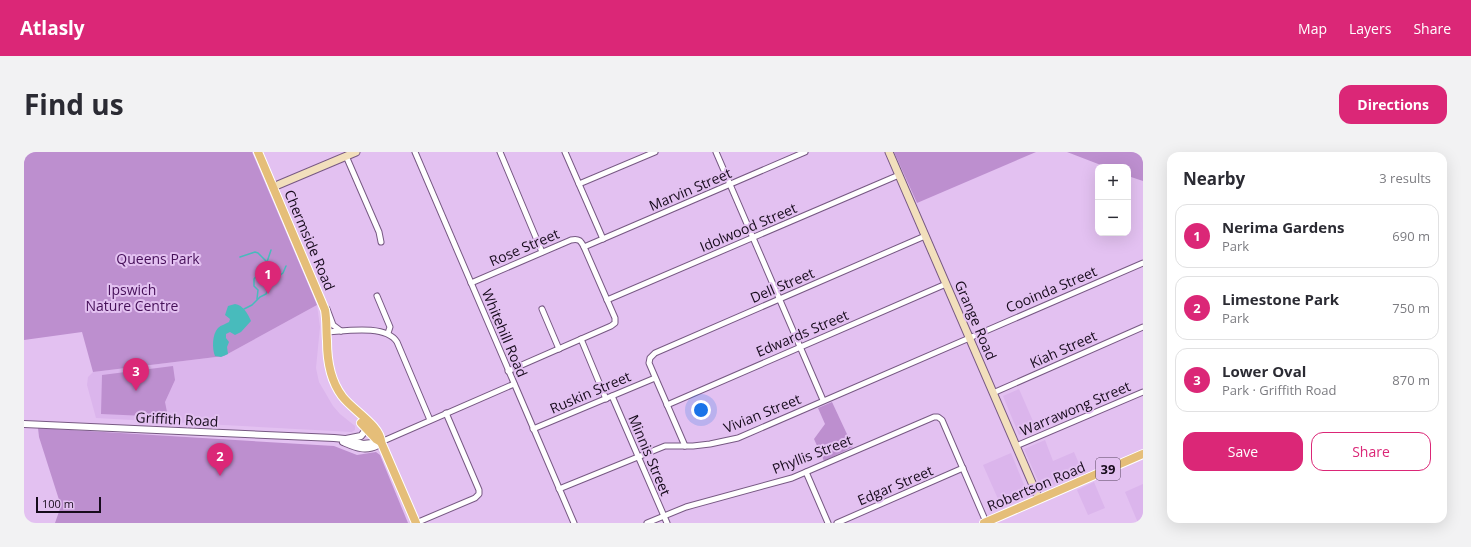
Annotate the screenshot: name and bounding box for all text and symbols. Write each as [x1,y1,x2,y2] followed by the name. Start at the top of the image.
[20,15,85,41] text: Atlasly
[1298,19,1327,38] text: Map
[1349,19,1391,38] text: Layers
[1413,19,1451,38] text: Share
[24,85,124,123] text: Find us
[1339,85,1447,124] button: Directions
[646,163,734,215] street label: Marvin Street
[1095,164,1131,236] map controls
[1095,164,1131,200] button: +
[1183,167,1245,190] text: Nearby
[1379,169,1431,187] text: 3 results
[280,187,340,293] street label: Chermside Road
[697,198,799,256] street label: Idolwood Street
[1095,200,1131,236] button: −
[1222,217,1345,237] text: Nerima Gardens
[486,224,562,270] street label: Rose Street
[1193,227,1201,245] text: 1
[1392,227,1430,245] text: 690 m
[1222,237,1249,255] text: Park
[116,249,200,268] park label: Queens Park
[255,261,281,294] pin: 1
[1003,261,1099,317] street label: Cooinda Street
[747,263,817,307] street label: Dell Street
[951,277,1001,363] street label: Grange Road
[86,280,179,315] park label: Ipswich Nature Centre
[478,286,532,380] street label: Whitehill Road
[1222,289,1339,309] text: Limestone Park
[1193,299,1201,317] text: 2
[1392,299,1430,317] text: 750 m
[753,305,851,361] street label: Edwards Street
[1222,309,1249,327] text: Park
[1027,326,1099,372] street label: Kiah Street
[123,358,149,391] pin: 3
[1222,361,1306,381] text: Lower Oval
[547,366,633,418] street label: Ruskin Street
[1193,371,1201,389] text: 3
[1392,371,1430,389] text: 870 m
[1017,376,1133,440] street label: Warrawong Street
[1222,381,1336,399] text: Park · Griffith Road
[721,389,803,437] street label: Vivian Street
[691,400,711,420] your location
[135,407,219,431] street label: Griffith Road
[624,412,676,498] street label: Minnis Street
[769,430,855,478] street label: Phyllis Street
[1183,432,1303,471] button: Save
[1311,432,1431,471] button: Share
[207,443,233,476] pin: 2
[984,457,1088,515] street label: Robertson Road
[1096,458,1120,480] road number: 39
[854,461,936,509] street label: Edgar Street
[36,495,101,514] scale bar
[42,496,74,511] text: 100 m

